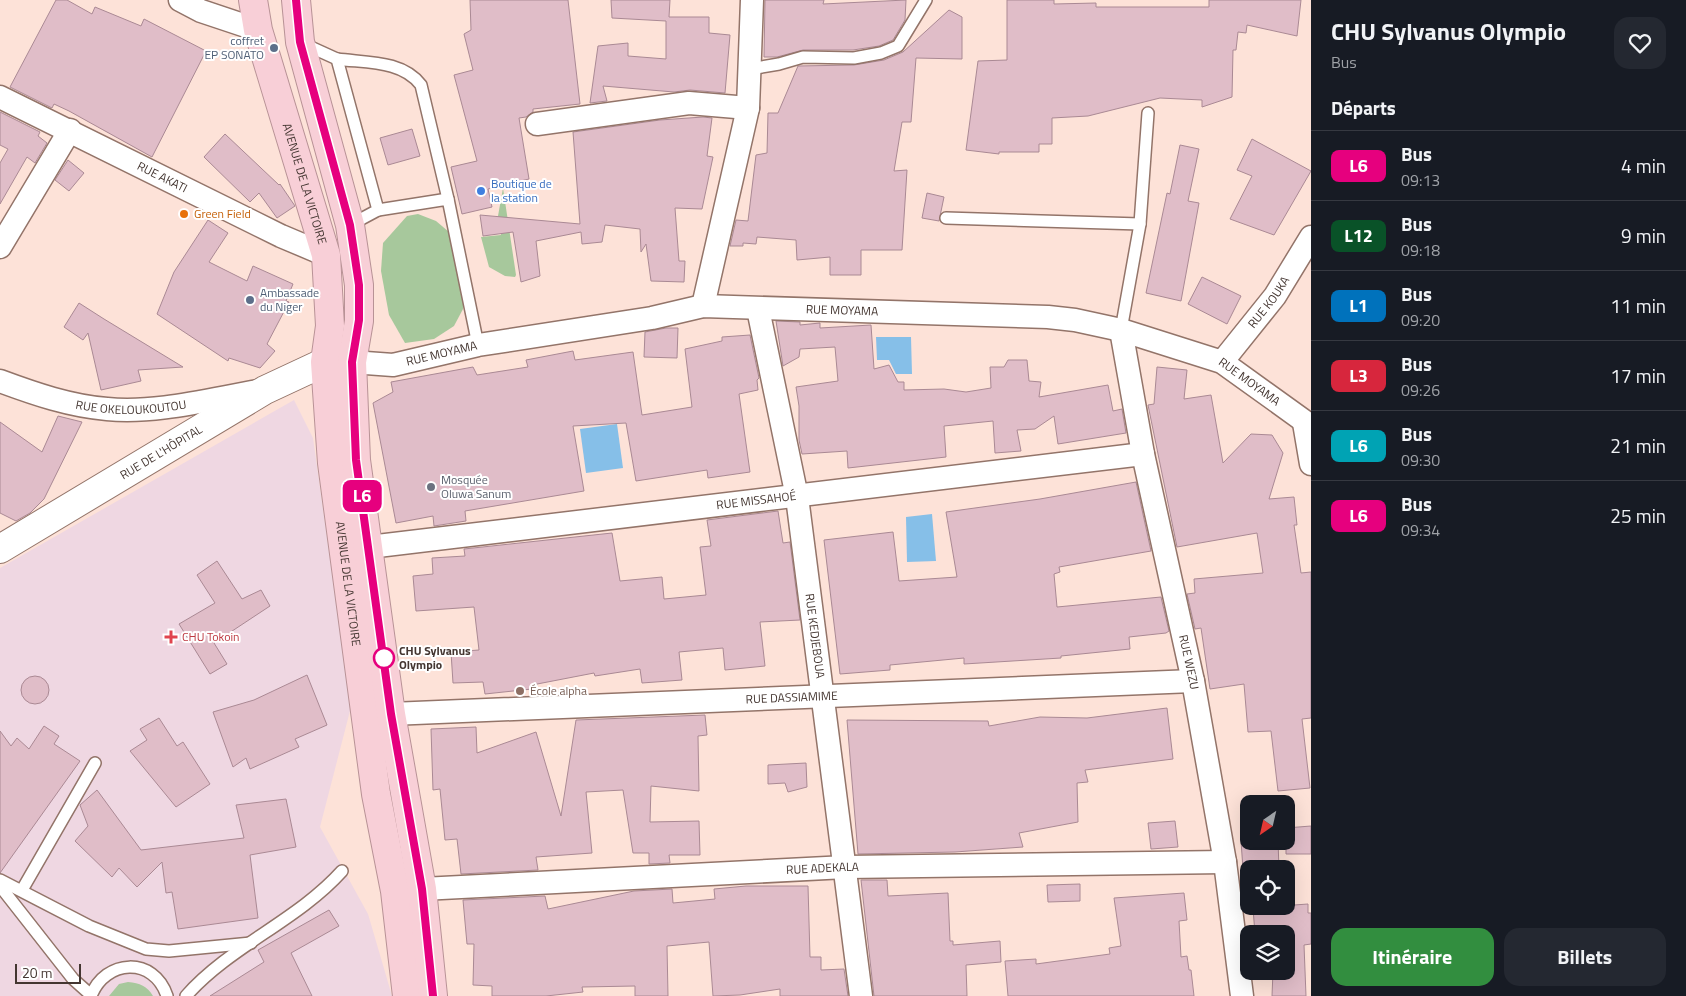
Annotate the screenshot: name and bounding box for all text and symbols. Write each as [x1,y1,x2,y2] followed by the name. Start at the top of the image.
[1331,13,1566,49] text: CHU Sylvanus Olympio
[1614,17,1666,69] button: heart
[204,31,265,64] place label: coffret EP SONATO
[268,42,280,54] marker: coffret EP SONATO
[1331,50,1357,74] text: Bus
[1331,93,1396,122] text: Départs
[278,121,332,247] street label: AVENUE DE LA VICTOIRE
[1401,139,1432,168] text: Bus
[1621,151,1666,180] text: 4 min
[1349,152,1368,179] text: L6
[134,156,191,197] street label: RUE AKATI
[1401,168,1440,192] text: 09:13
[491,174,552,207] place label: Boutique de la station
[475,185,487,197] marker: Boutique de la station
[194,204,251,223] place label: Green Field
[178,208,190,220] marker: Green Field
[1401,209,1432,238] text: Bus
[1621,221,1666,250] text: 9 min
[1344,222,1373,249] text: L12
[1401,238,1440,262] text: 09:18
[1243,272,1294,332] street label: RUE KOUKA
[1401,279,1432,308] text: Bus
[260,283,319,316] place label: Ambassade du Niger
[1610,291,1666,320] text: 11 min
[1349,292,1368,319] text: L1
[244,294,256,306] marker: Ambassade du Niger
[806,299,879,321] street label: RUE MOYAMA
[1401,308,1440,332] text: 09:20
[404,336,479,371] street label: RUE MOYAMA
[1401,349,1432,378] text: Bus
[1215,352,1285,410] street label: RUE MOYAMA
[1610,361,1666,390] text: 17 min
[1349,362,1368,389] text: L3
[1401,378,1440,402] text: 09:26
[74,394,188,419] street label: RUE OKELOUKOUTOU
[1401,419,1432,448] text: Bus
[116,420,206,484] street label: RUE DE L'HÔPITAL
[1610,431,1666,460] text: 21 min
[1349,432,1368,459] text: L6
[1401,448,1440,472] text: 09:30
[441,470,511,503] place label: Mosquée Oluwa Sanum
[340,480,384,512] line badge: L6
[425,481,437,493] marker: Mosquée Oluwa Sanum
[353,482,371,509] text: L6
[715,486,797,514] street label: RUE MISSAHOÉ
[1401,489,1432,518] text: Bus
[1610,501,1666,530] text: 25 min
[1349,502,1368,529] text: L6
[1401,518,1440,542] text: 09:34
[331,520,366,648] street label: AVENUE DE LA VICTOIRE
[800,592,830,679] street label: RUE KEDJEBOUA
[182,627,240,646] place label: CHU Tokoin
[164,630,178,644] marker: CHU Tokoin
[1174,633,1204,691] street label: RUE WEZU
[399,641,471,674] place label: CHU Sylvanus Olympio
[373,647,395,669] marker: CHU Sylvanus Olympio
[530,681,587,700] place label: École alpha
[514,685,526,697] marker: École alpha
[745,686,838,708] street label: RUE DASSIAMIME
[1240,795,1295,850] north arrow
[1240,795,1295,980] map controls
[786,857,859,879] street label: RUE ADEKALA
[1240,860,1295,915] button: locate
[1240,925,1295,980] button: layers
[1331,928,1494,986] button: Itinéraire
[1504,928,1666,986] button: Billets
[15,961,81,984] scale bar
[22,962,52,983] text: 20 m

